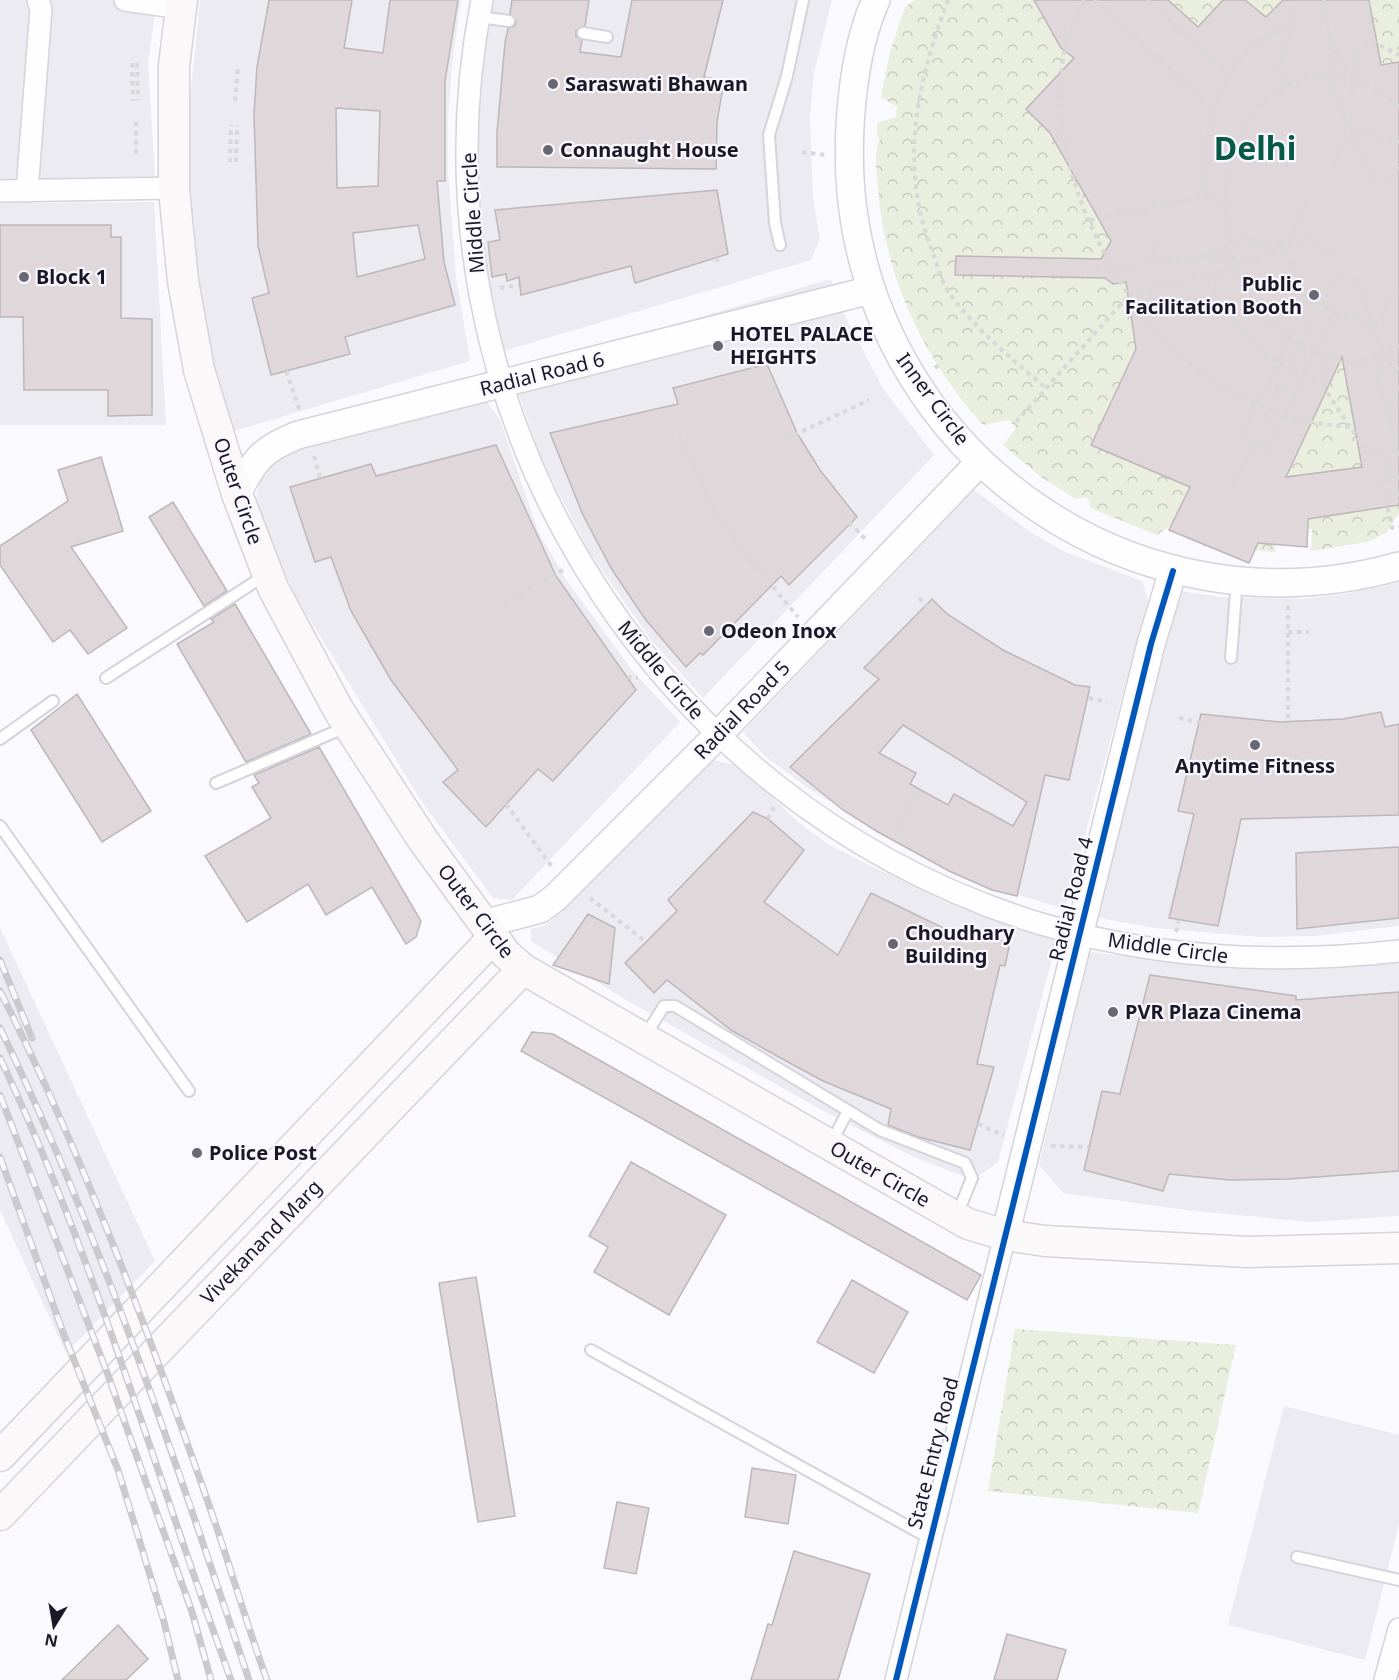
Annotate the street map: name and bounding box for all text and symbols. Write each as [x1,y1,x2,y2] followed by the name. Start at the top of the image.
[565,70,748,97] place label: Saraswati Bhawan
[546,77,560,91] marker: Saraswati Bhawan
[1214,126,1296,169] district label: Delhi
[560,136,739,163] place label: Connaught House
[541,143,555,157] marker: Connaught House
[455,152,490,274] street label: Middle Circle
[36,263,107,290] place label: Block 1
[17,270,31,284] marker: Block 1
[1125,270,1302,320] place label: Public Facilitation Booth
[1307,288,1321,302] marker: Public Facilitation Booth
[730,320,874,370] place label: HOTEL PALACE HEIGHTS
[711,339,725,353] marker: HOTEL PALACE HEIGHTS
[477,345,607,402] street label: Radial Road 6
[891,347,976,450] street label: Inner Circle
[208,434,269,548] street label: Outer Circle
[612,615,711,725] street label: Middle Circle
[721,617,837,644] place label: Odeon Inox
[702,624,716,638] marker: Odeon Inox
[688,654,796,765] street label: Radial Road 5
[1248,738,1262,752] marker: Anytime Fitness
[1175,752,1335,779] place label: Anytime Fitness
[1042,833,1099,964] street label: Radial Road 4
[432,858,521,963] street label: Outer Circle
[905,919,1015,969] place label: Choudhary Building
[1106,926,1230,969] street label: Middle Circle
[886,937,900,951] marker: Choudhary Building
[1125,998,1301,1025] place label: PVR Plaza Cinema
[1106,1005,1120,1019] marker: PVR Plaza Cinema
[825,1134,935,1213] street label: Outer Circle
[209,1139,317,1166] place label: Police Post
[190,1146,204,1160] marker: Police Post
[194,1173,327,1310] street label: Vivekanand Marg
[901,1374,964,1532] street label: State Entry Road
[24,1596,84,1656] north arrow
[43,1629,60,1653] text: N

